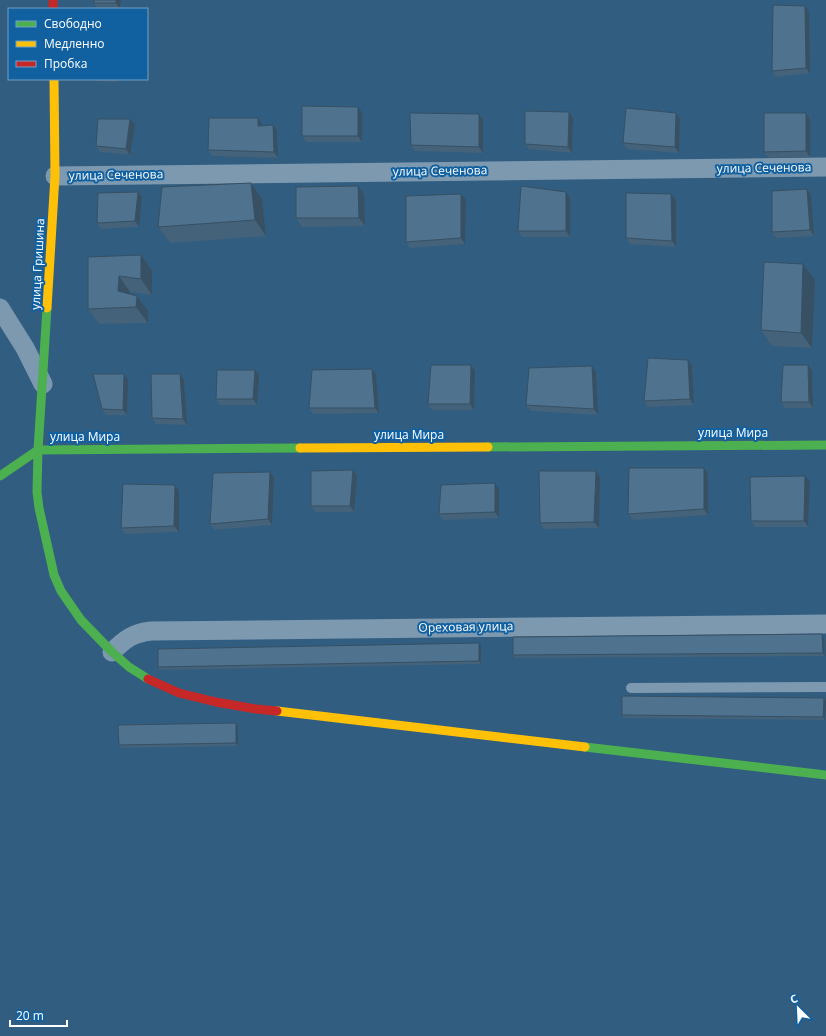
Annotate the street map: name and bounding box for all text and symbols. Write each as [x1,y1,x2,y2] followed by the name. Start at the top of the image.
[8,8,148,80] legend
[44,15,102,32] text: Свободно
[44,35,104,52] text: Медленно
[44,55,87,72] text: Пробка
[717,158,811,177] street label: улица Сеченова
[393,161,487,180] street label: улица Сеченова
[69,165,163,184] street label: улица Сеченова
[27,218,48,310] street label: улица Гришина
[698,424,768,441] street label: улица Мира
[374,426,444,443] street label: улица Мира
[50,428,120,445] street label: улица Мира
[418,617,514,636] street label: Ореховая улица
[778,988,818,1028] north arrow
[787,990,800,1007] text: С
[10,1002,67,1028] scale bar
[16,1007,44,1024] text: 20 m

